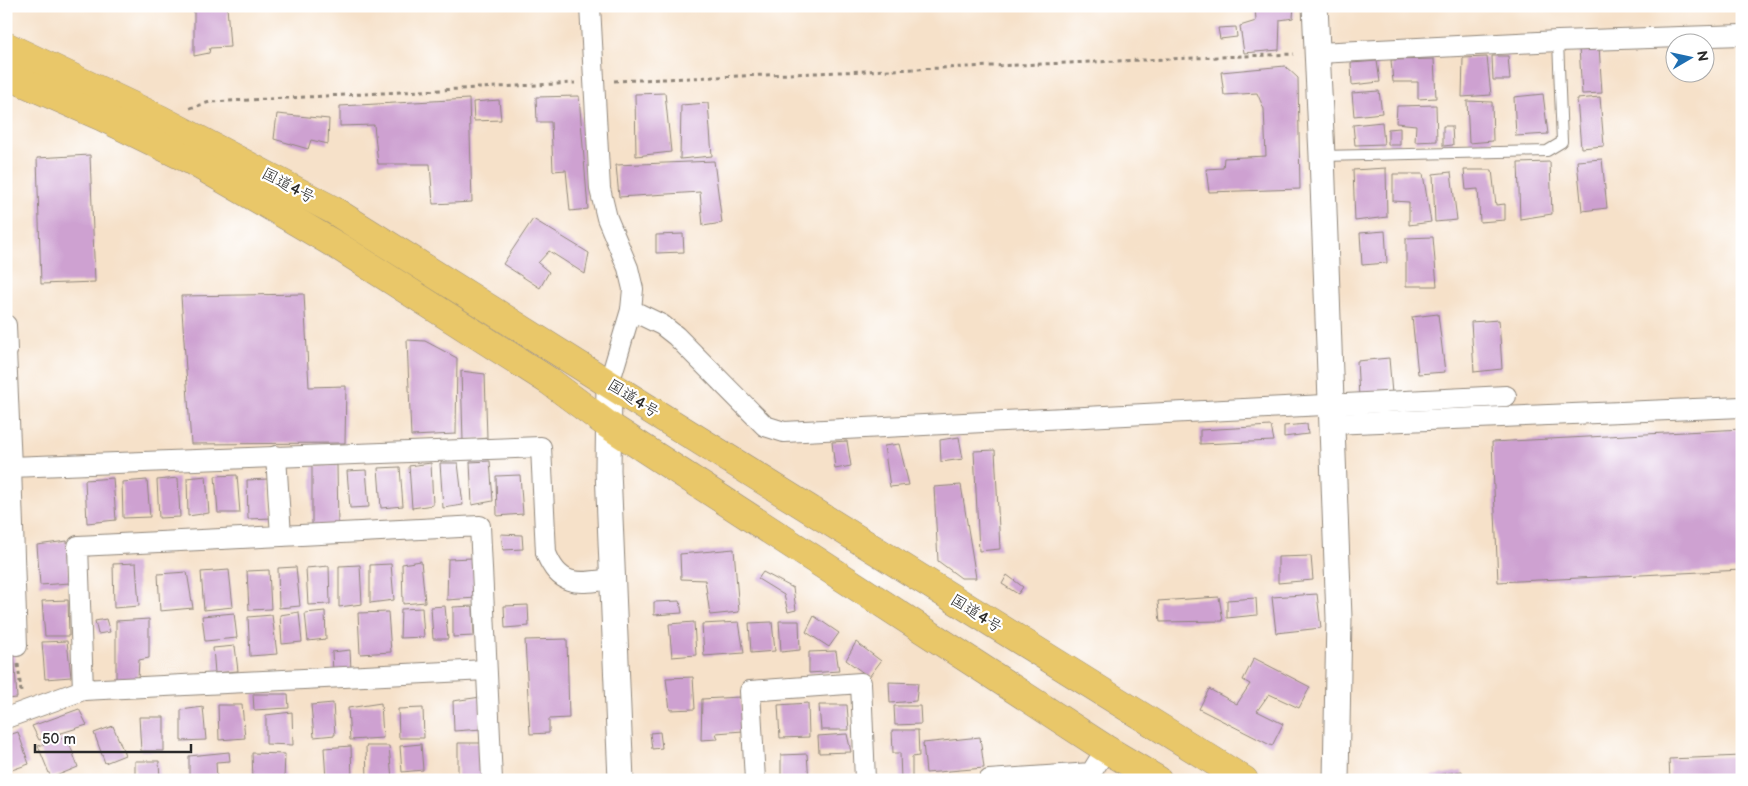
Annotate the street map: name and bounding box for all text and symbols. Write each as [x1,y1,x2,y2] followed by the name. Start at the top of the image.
[1666,32,1716,82] north arrow
[1693,50,1712,63] text: N
[258,164,318,208] street label: 国道4号
[603,376,663,422] street label: 国道4号
[946,591,1006,637] street label: 国道4号
[35,721,191,753] scale bar
[42,730,76,749] text: 50 m

